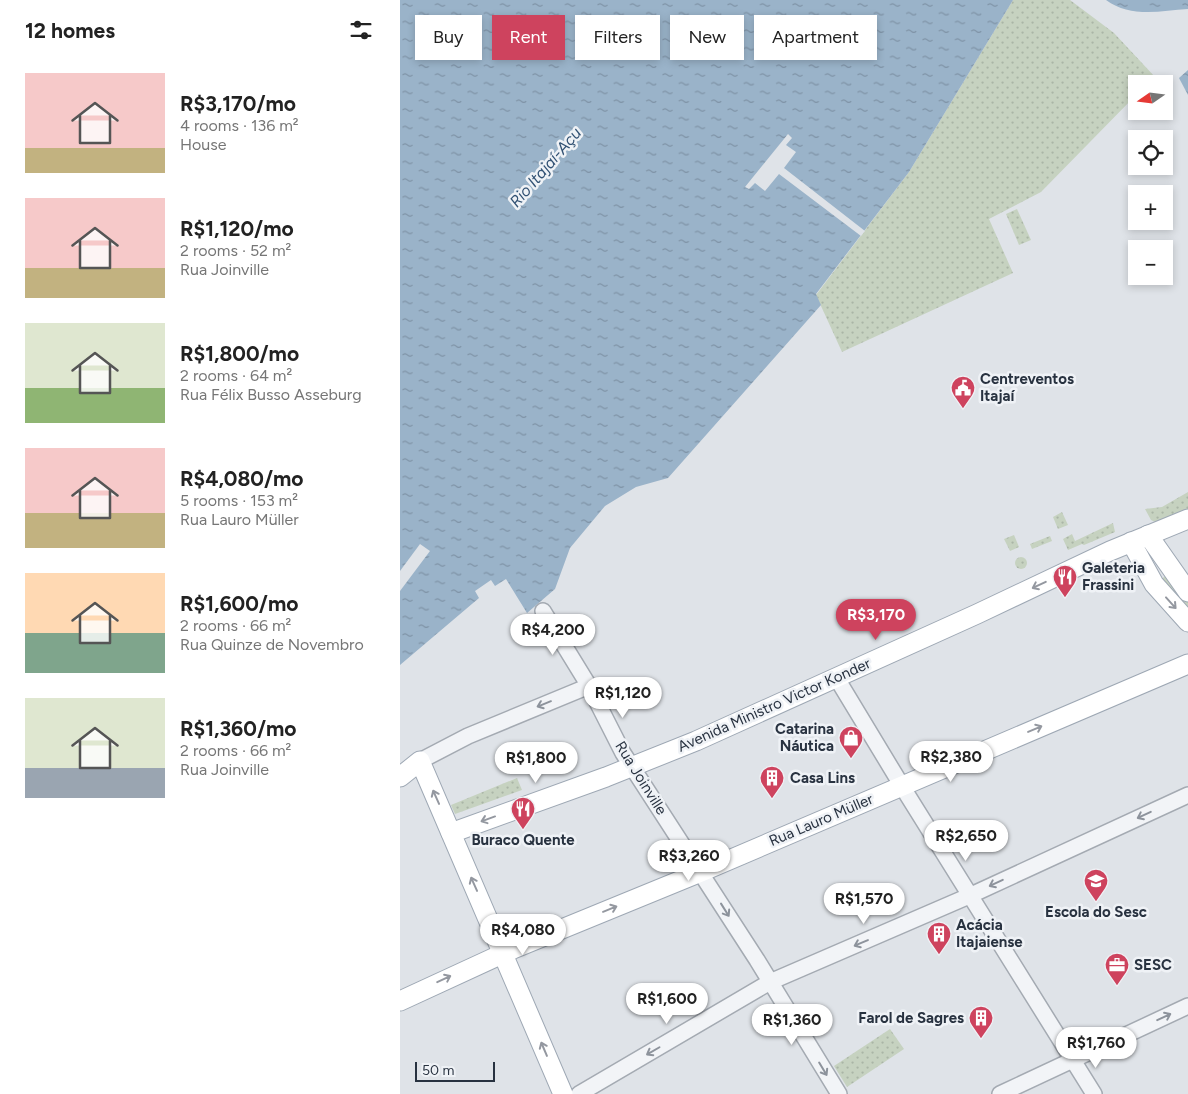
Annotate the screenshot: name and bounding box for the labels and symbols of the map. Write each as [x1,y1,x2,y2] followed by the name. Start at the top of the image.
[1128,75,1172,120] north arrow
[506,124,585,211] water label: Rio Itajaí-Açu
[980,370,1074,405] place label: Centreventos Itajaí
[950,375,976,409] public building icon: Centreventos Itajaí
[1082,559,1145,594] place label: Galeteria Frassini
[1052,564,1078,598] restaurant icon: Galeteria Frassini
[1032,581,1047,590] one-way arrow
[1165,596,1177,609] one-way arrow
[830,598,922,641] pin: R$3,170
[507,614,599,656] pin: R$4,200
[675,654,873,756] street label: Avenida Ministro Victor Konder
[577,676,669,719] pin: R$1,120
[537,700,552,710] one-way arrow
[775,720,834,755] place label: Catarina Náutica
[1027,723,1042,733] one-way arrow
[838,725,864,759] shop icon: Catarina Náutica
[611,738,671,818] street label: Rua Joinville
[905,740,997,783] pin: R$2,380
[490,742,582,784] pin: R$1,800
[759,765,785,799] building icon: Casa Lins
[790,769,855,787] place label: Casa Lins
[430,790,440,805] one-way arrow
[766,790,876,850] street label: Rua Lauro Müller
[510,796,536,830] restaurant icon: Buraco Quente
[1137,811,1152,821] one-way arrow
[481,815,496,824] one-way arrow
[920,820,1012,862] pin: R$2,650
[471,831,575,849] place label: Buraco Quente
[643,840,735,882] pin: R$3,260
[1083,868,1109,902] school or university icon: Escola do Sesc
[468,877,478,892] one-way arrow
[989,879,1004,889] one-way arrow
[818,882,910,925] pin: R$1,570
[602,903,617,912] one-way arrow
[720,903,731,917] one-way arrow
[1045,903,1147,921] place label: Escola do Sesc
[477,914,569,956] pin: R$4,080
[956,916,1023,951] place label: Acácia Itajaiense
[926,921,952,955] building icon: Acácia Itajaiense
[854,939,869,949] one-way arrow
[1104,952,1130,986] office icon: SESC
[1134,956,1172,974] place label: SESC
[436,974,451,984] one-way arrow
[621,982,713,1025] pin: R$1,600
[746,1004,838,1046] pin: R$1,360
[968,1005,994,1039] building icon: Farol de Sagres
[858,1009,964,1027] place label: Farol de Sagres
[1156,1012,1171,1021] one-way arrow
[1050,1026,1142,1069] pin: R$1,760
[539,1042,549,1057] one-way arrow
[645,1046,660,1056] one-way arrow
[415,1059,495,1082] scale bar
[819,1061,829,1075] one-way arrow

